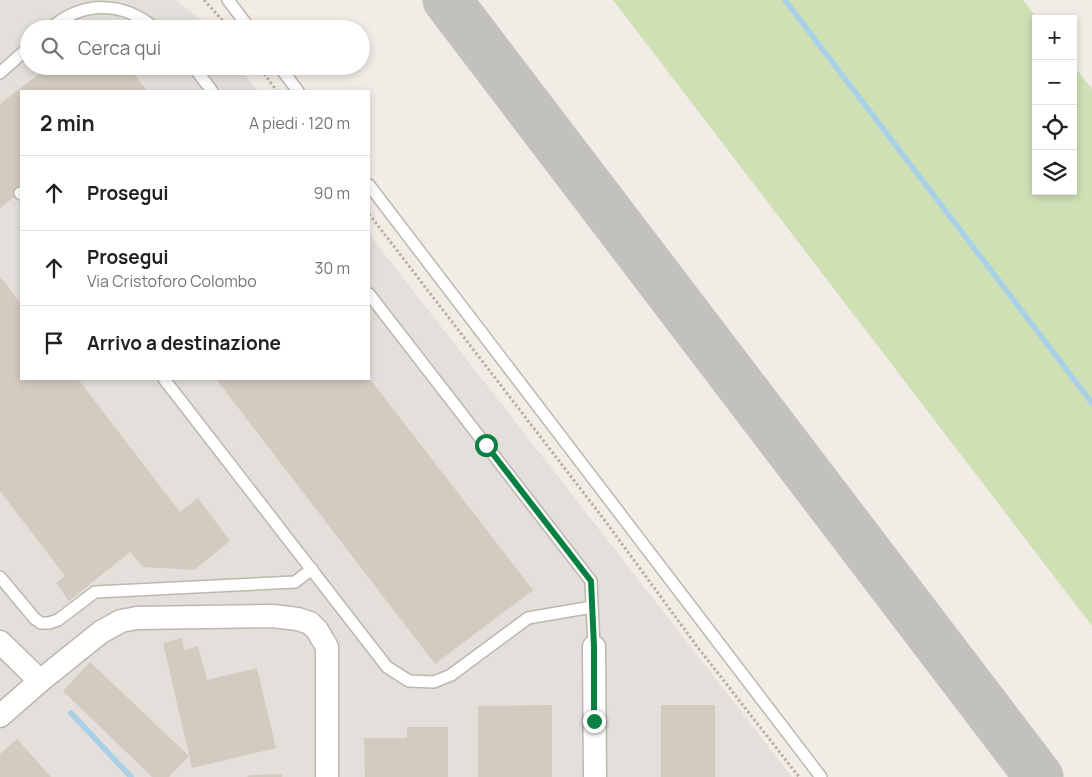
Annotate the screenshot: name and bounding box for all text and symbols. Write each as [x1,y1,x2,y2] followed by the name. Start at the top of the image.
[1032,15,1077,195] map controls
[1032,15,1077,60] button: +
[20,20,370,75] search box
[38,34,66,62] icon: search
[78,35,161,61] text: Cerca qui
[1032,60,1077,105] button: −
[1032,105,1077,150] button: locate
[40,109,95,137] text: 2 min
[249,112,350,134] text: A piedi · 120 m
[1032,150,1077,195] button: layers
[40,179,68,207] icon: ahead
[87,180,169,206] text: Prosegui
[314,182,350,204] text: 90 m
[87,244,169,270] text: Prosegui
[40,254,68,282] icon: ahead
[315,257,350,279] text: 30 m
[87,270,257,292] text: Via Cristoforo Colombo
[40,329,68,357] icon: arrive
[87,330,281,356] text: Arrivo a destinazione
[475,434,498,457] route start
[583,710,606,733] route end

